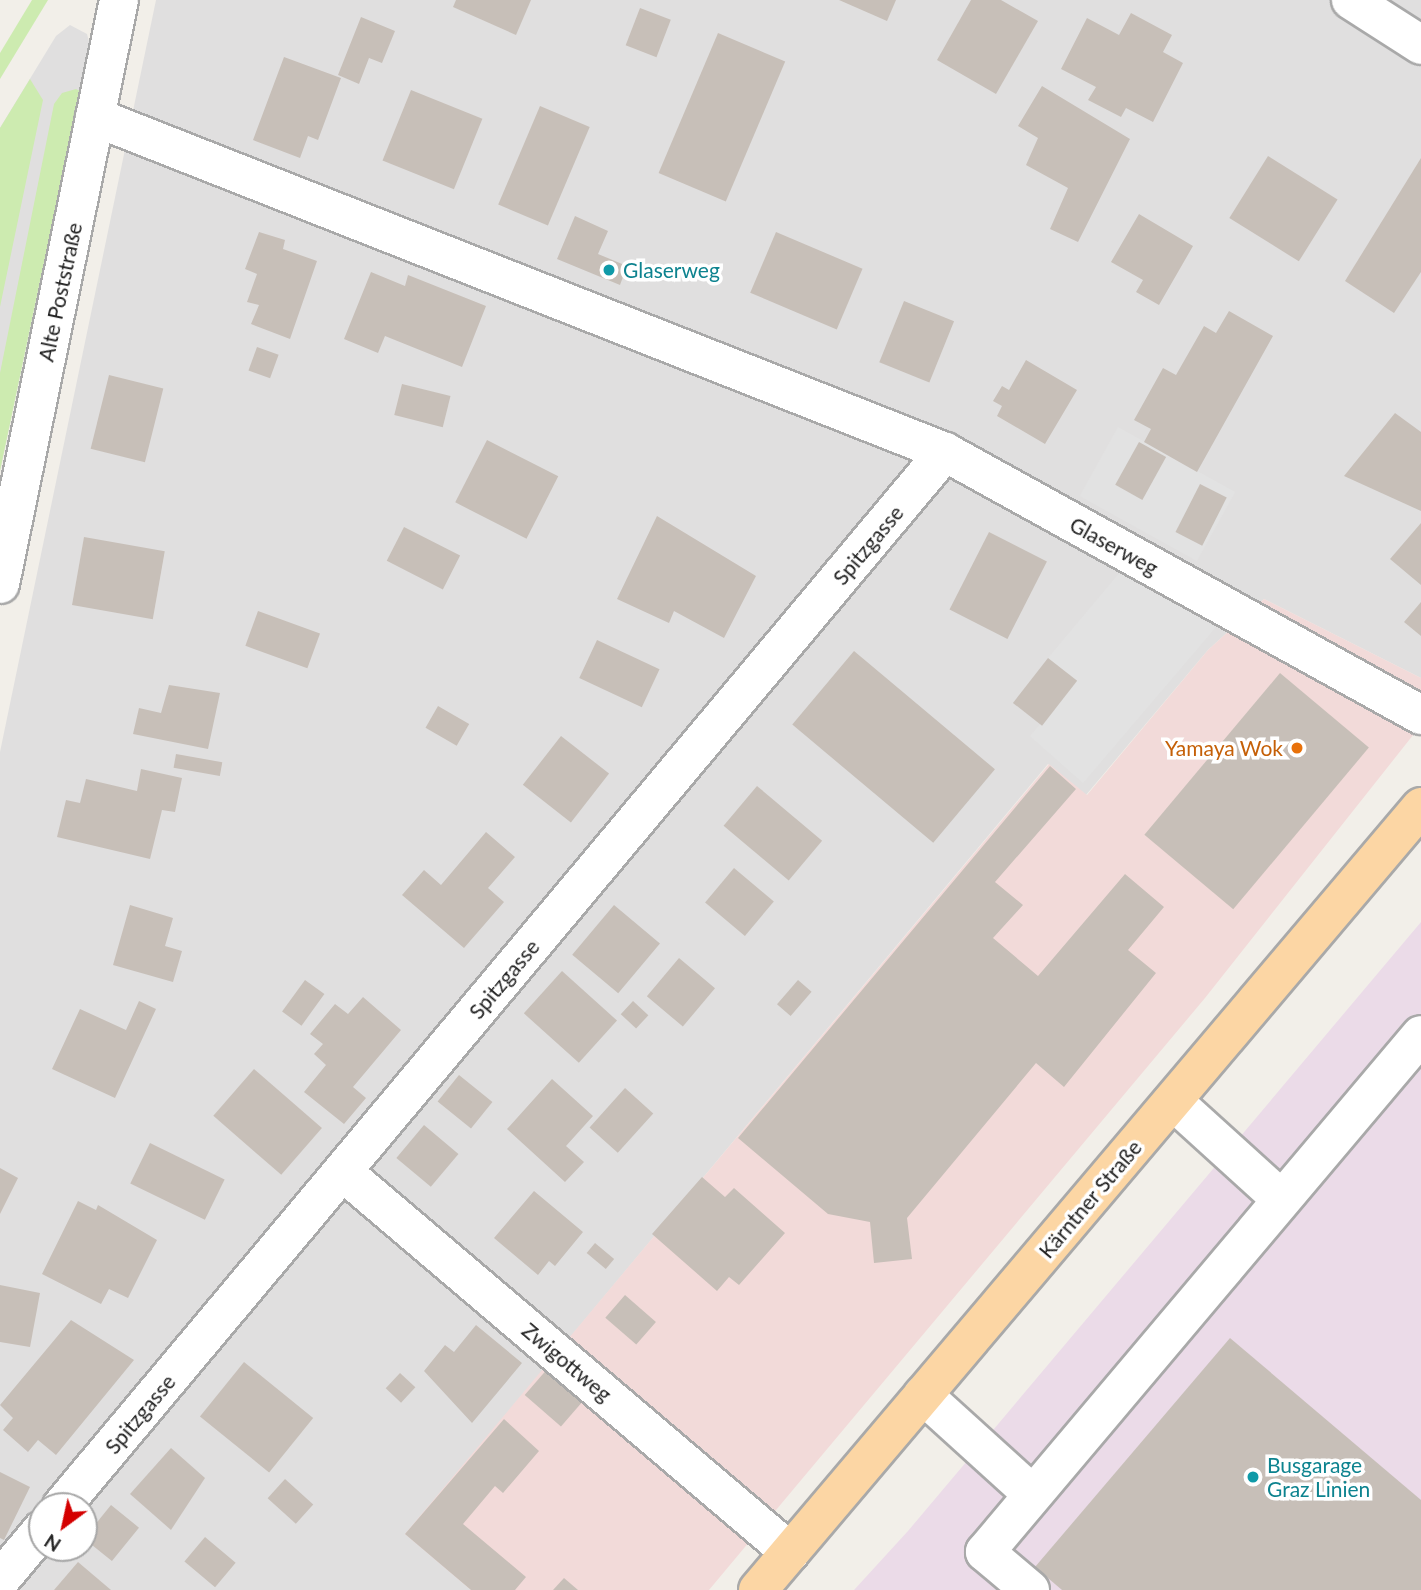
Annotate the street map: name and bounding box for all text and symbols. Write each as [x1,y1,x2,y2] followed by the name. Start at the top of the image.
[33,220,87,364] street label: Alte Poststraße
[623,257,720,283] place label: Glaserweg
[601,262,617,278] marker: Glaserweg
[828,500,908,590] street label: Spitzgasse
[1066,512,1162,580] street label: Glaserweg
[1165,735,1283,761] place label: Yamaya Wok
[1289,740,1305,756] marker: Yamaya Wok
[464,934,544,1024] street label: Spitzgasse
[1033,1135,1147,1263] street label: Kärntner Straße
[517,1317,617,1407] street label: Zwigottweg
[100,1369,180,1459] street label: Spitzgasse
[1267,1452,1370,1502] place label: Busgarage Graz Linien
[1245,1469,1261,1485] marker: Busgarage Graz Linien
[28,1492,98,1562] north arrow
[40,1530,65,1557] text: N

